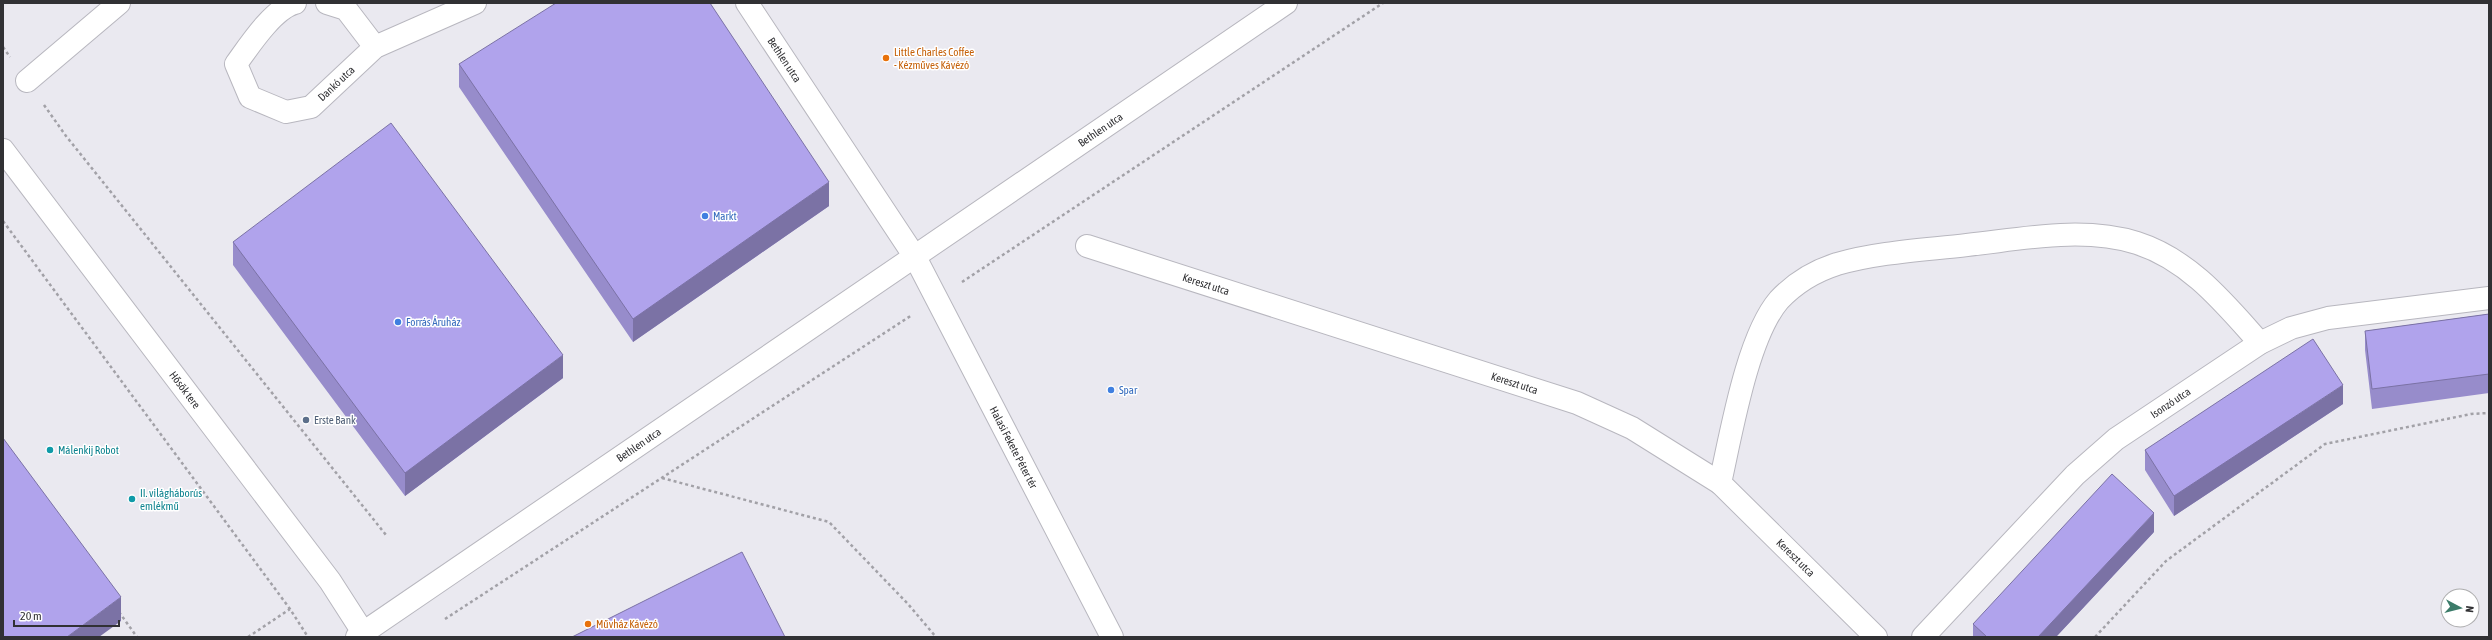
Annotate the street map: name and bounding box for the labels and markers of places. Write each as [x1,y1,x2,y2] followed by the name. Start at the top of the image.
[894,46,974,71] place label: Little Charles Coffee - Kézműves Kávézó
[881,53,891,63] marker: Little Charles Coffee - Kézműves Kávézó
[713,210,737,222] place label: Markt
[700,211,710,221] marker: Markt
[406,316,461,328] place label: Forrás Áruház
[393,317,403,327] marker: Forrás Áruház
[1119,384,1138,396] place label: Spar
[1106,385,1116,395] marker: Spar
[314,414,356,426] place label: Erste Bank
[301,415,311,425] marker: Erste Bank
[58,444,119,456] place label: Málenkij Robot
[45,445,55,455] marker: Málenkij Robot
[140,487,202,512] place label: II. világháborús emlékmű
[127,494,137,504] marker: II. világháborús emlékmű
[596,618,658,630] place label: Művház Kávézó
[583,619,593,629] marker: Művház Kávézó

